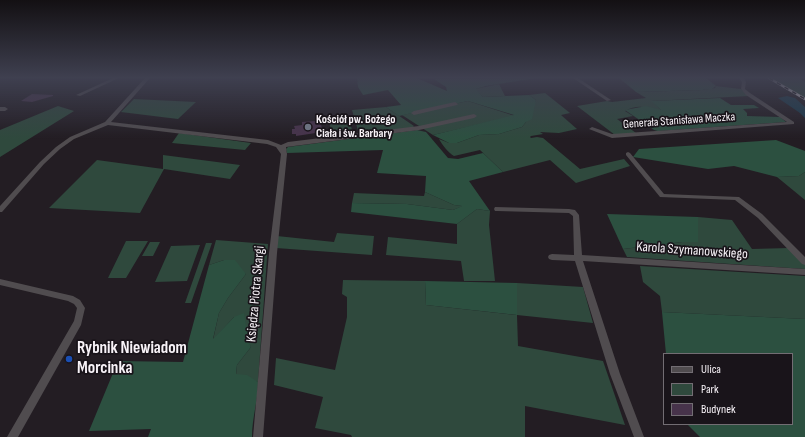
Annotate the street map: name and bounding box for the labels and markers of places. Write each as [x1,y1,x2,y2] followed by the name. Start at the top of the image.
[316,113,396,141] place label: Kościół pw. Bożego Ciała i św. Barbary
[303,122,313,132] marker: Kościół pw. Bożego Ciała i św. Barbary
[77,339,187,379] place label: Rybnik Niewiadom Morcinka
[64,354,74,364] marker: Rybnik Niewiadom Morcinka

